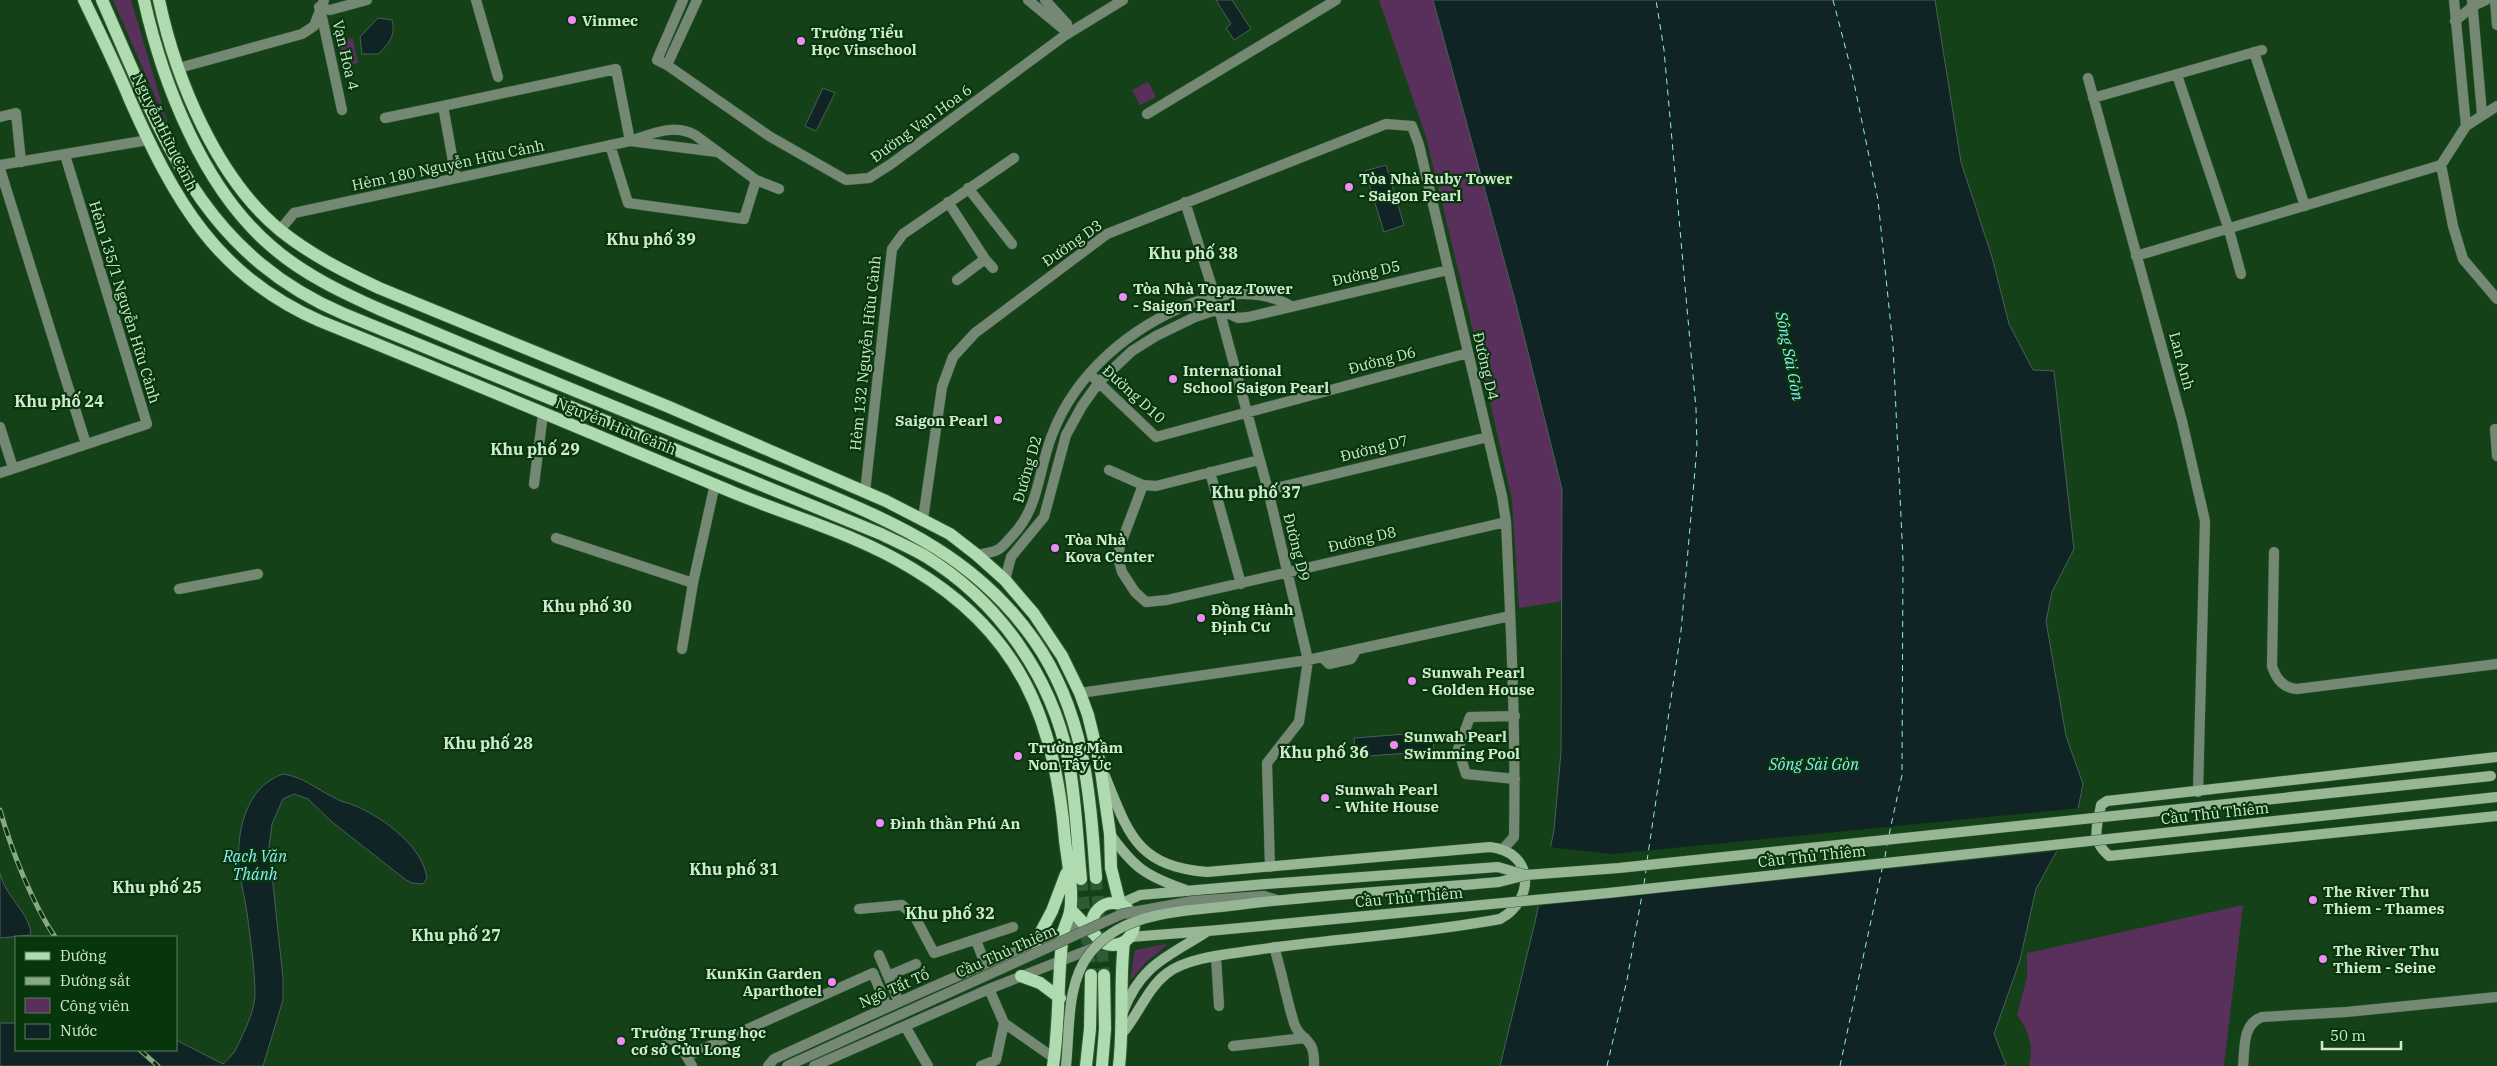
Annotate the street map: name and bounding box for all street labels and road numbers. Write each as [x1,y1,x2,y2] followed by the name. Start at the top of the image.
[329,18,363,92] street label: Vạn Hoa 4
[128,70,202,194] street label: Nguyễn Hữu Cảnh
[867,80,975,166] street label: Đường Vạn Hoa 6
[350,135,546,195] street label: Hẻm 180 Nguyễn Hữu Cảnh
[85,198,165,406] street label: Hẻm 135/1 Nguyễn Hữu Cảnh
[1038,215,1106,271] street label: Đường D3
[845,254,885,452] street label: Hẻm 132 Nguyễn Hữu Cảnh
[1330,256,1402,290] street label: Đường D5
[1469,330,1503,402] street label: Đường D4
[2165,330,2199,392] street label: Lan Anh
[1346,342,1418,378] street label: Đường D6
[1099,361,1169,427] street label: Đường D10
[553,393,679,459] street label: Nguyễn Hữu Cảnh
[1338,430,1410,466] street label: Đường D7
[1008,433,1046,505] street label: Đường D2
[1279,511,1315,583] street label: Đường D9
[1326,522,1398,556] street label: Đường D8
[2160,798,2270,828] street label: Cầu Thủ Thiêm
[1757,841,1867,871] street label: Cầu Thủ Thiêm
[1354,883,1464,911] street label: Cầu Thủ Thiêm
[953,920,1059,982] street label: Cầu Thủ Thiêm
[856,964,933,1012] street label: Ngô Tất Tố

